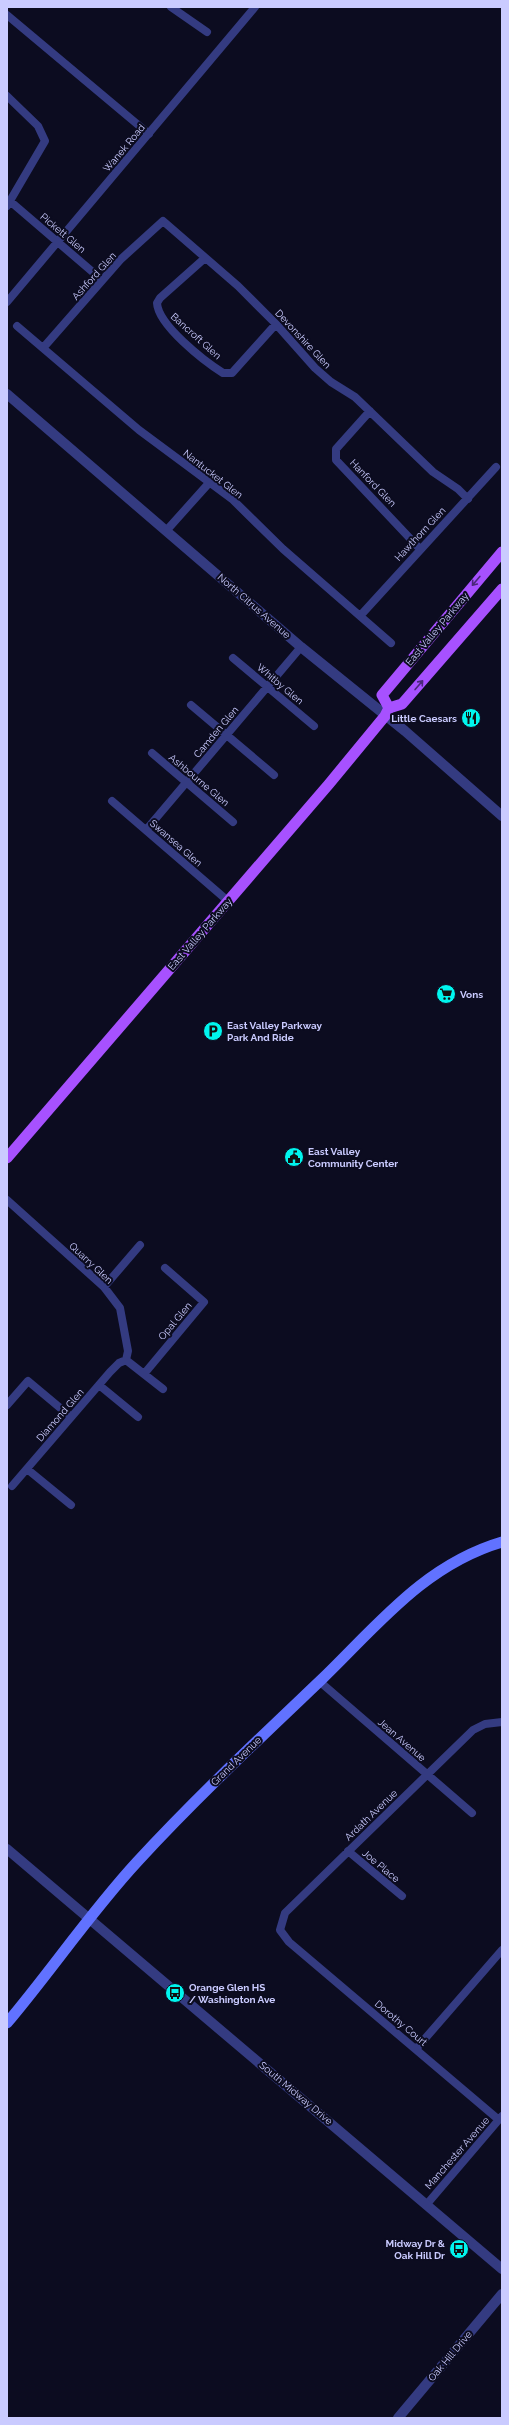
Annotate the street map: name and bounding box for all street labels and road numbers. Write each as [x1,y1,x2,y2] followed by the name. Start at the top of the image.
[101,122,147,174] street label: Wanek Road
[38,211,88,255] street label: Pickett Glen
[70,250,118,302] street label: Ashford Glen
[273,307,333,371] street label: Devonshire Glen
[169,311,223,361] street label: Bancroft Glen
[181,447,245,501] street label: Nantucket Glen
[348,457,398,509] street label: Hanford Glen
[392,505,448,563] street label: Hawthorn Glen
[215,571,293,641] street label: North Citrus Avenue
[403,590,471,668] street label: East Valley Parkway
[255,661,306,707] street label: Whitby Glen
[191,704,241,760] street label: Camden Glen
[167,752,231,808] street label: Ashbourne Glen
[148,817,204,869] street label: Swansea Glen
[166,895,235,972] street label: East Valley Parkway
[67,1240,115,1286] street label: Quarry Glen
[156,1300,194,1342] street label: Opal Glen
[34,1386,86,1444] street label: Diamond Glen
[376,1716,428,1764] street label: Jean Avenue
[209,1734,263,1788] street label: Grand Avenue
[343,1787,399,1843] street label: Ardath Avenue
[360,1847,402,1885] street label: Joe Place
[373,1998,430,2048] street label: Dorothy Court
[257,2059,335,2127] street label: South Midway Drive
[423,2115,491,2191] street label: Manchester Avenue
[426,2329,474,2383] street label: Oak Hill Drive

